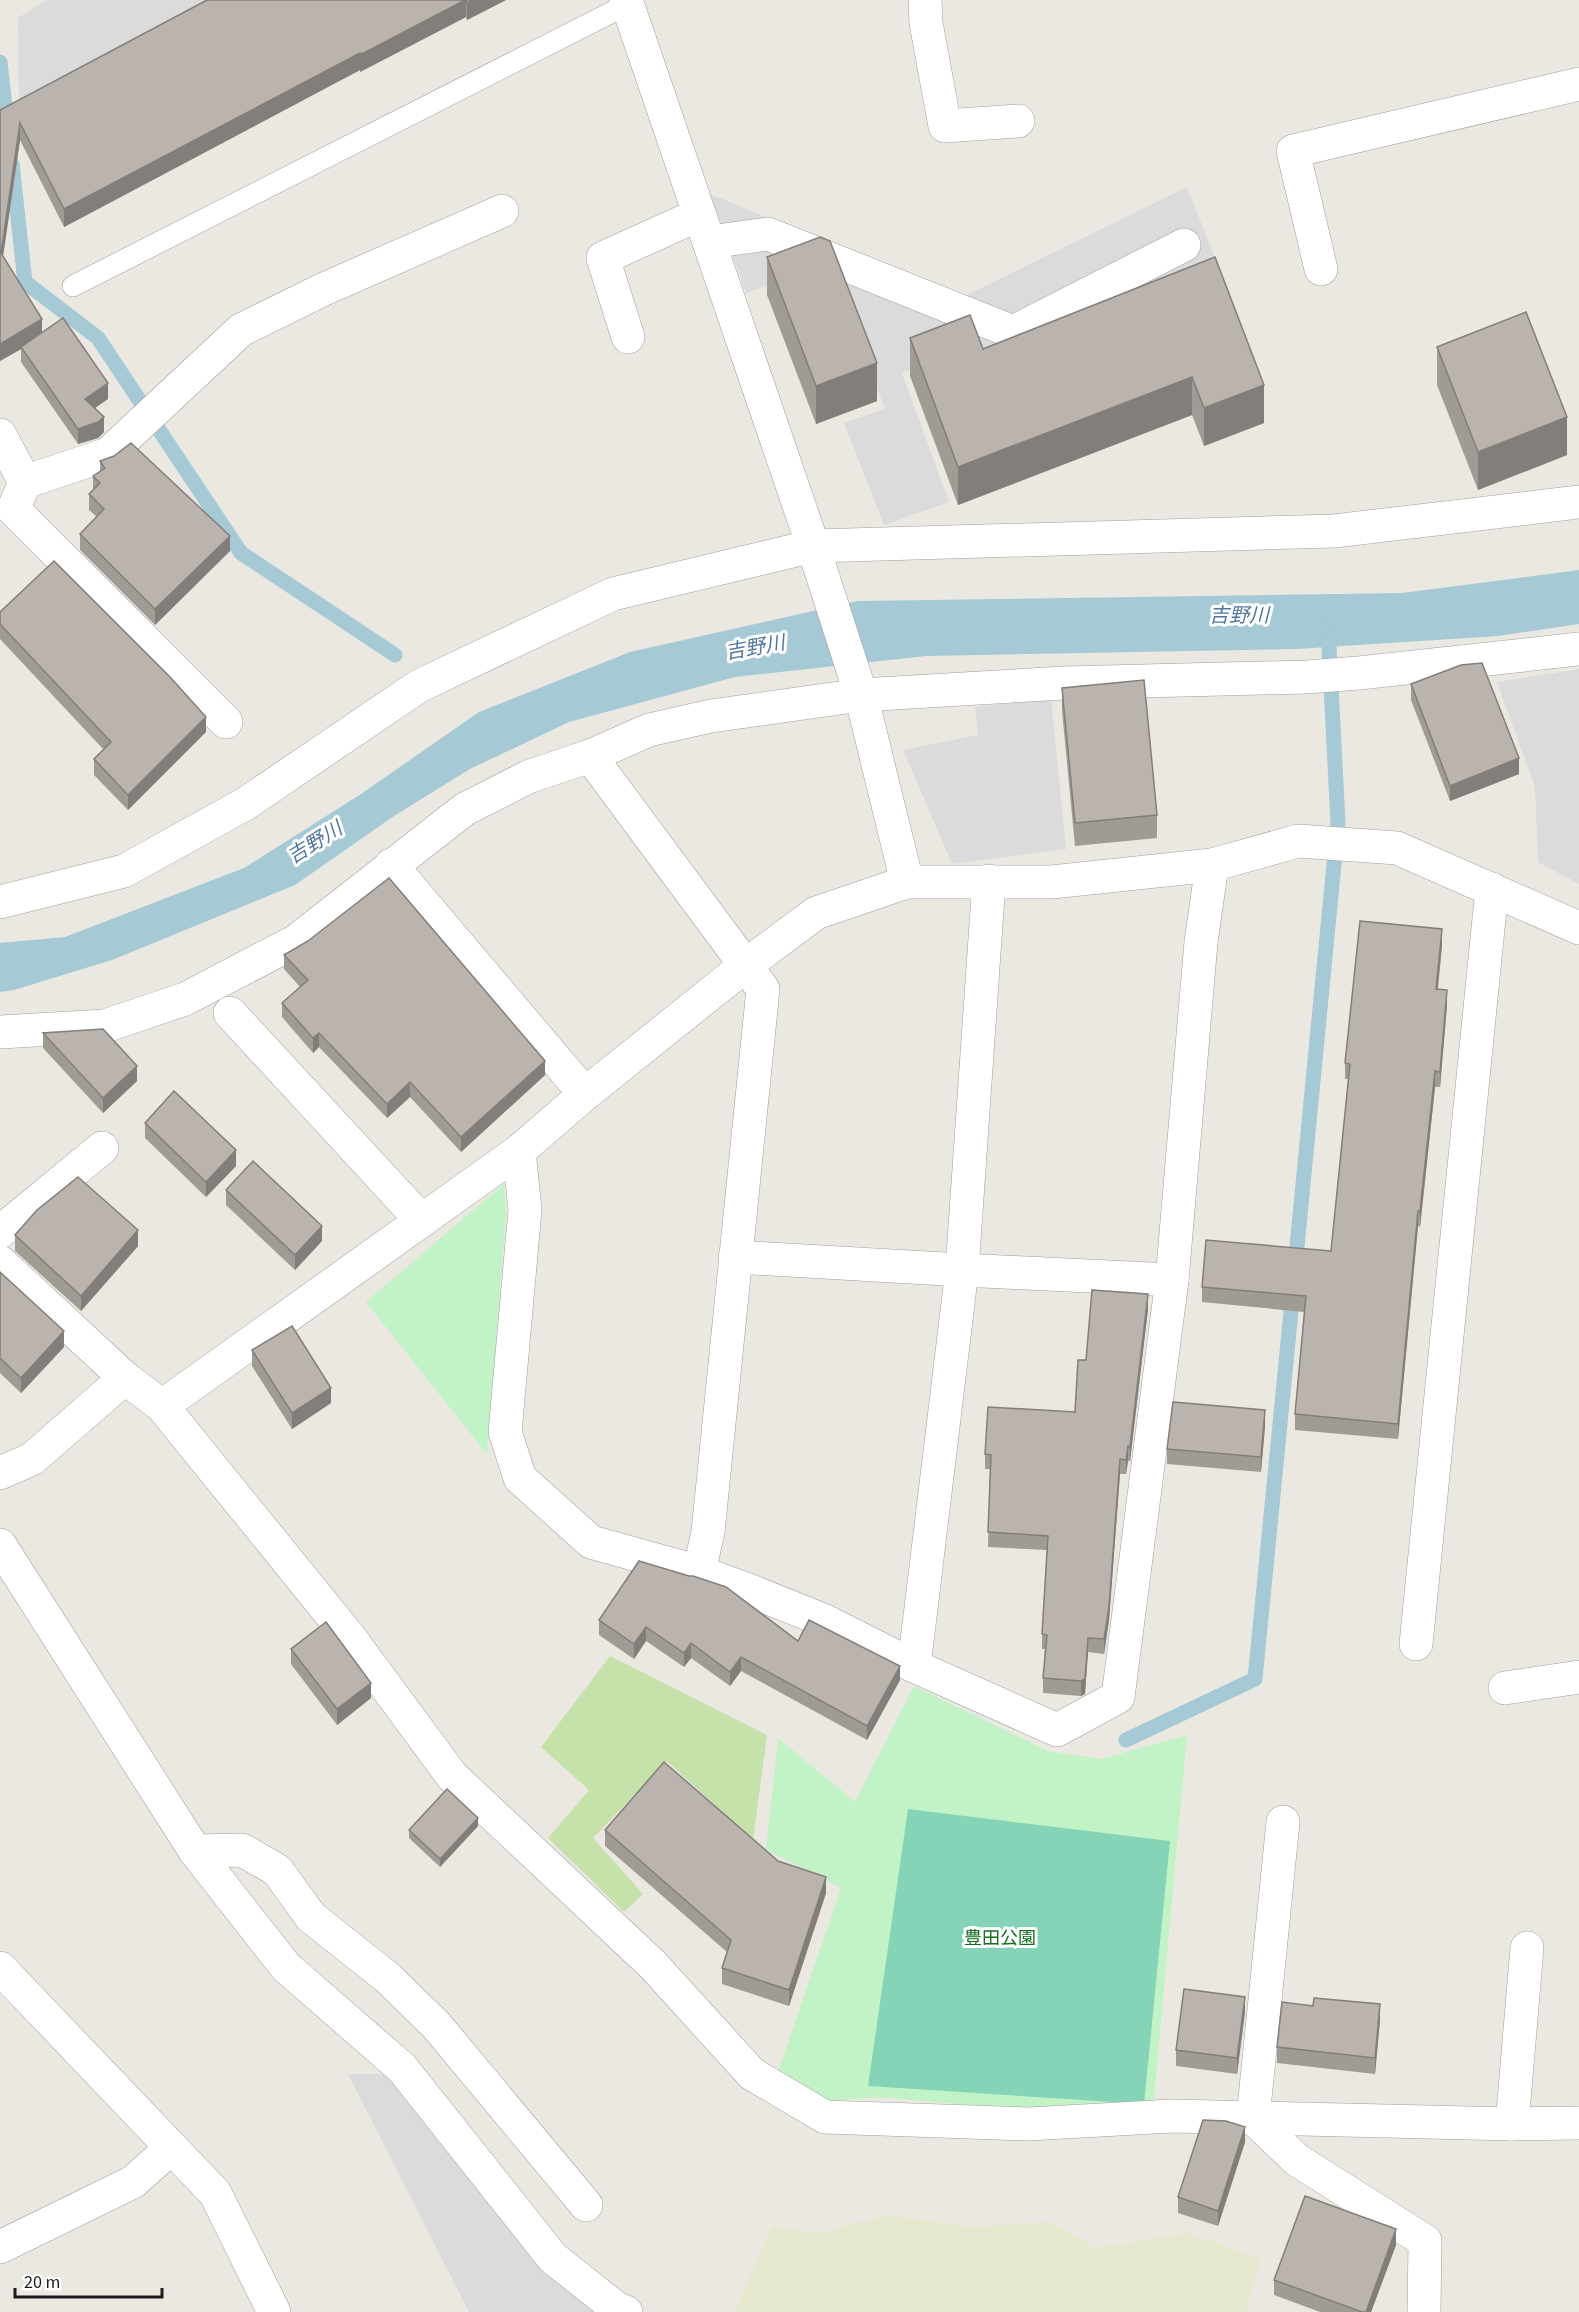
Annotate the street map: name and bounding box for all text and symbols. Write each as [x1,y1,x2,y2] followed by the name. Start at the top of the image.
[1209,602,1271,630] water label: 吉野川
[723,629,789,667] water label: 吉野川
[282,814,350,871] water label: 吉野川
[964,1926,1036,1951] park label: 豊田公園
[15,2261,162,2299] scale bar
[24,2270,60,2295] text: 20 m

